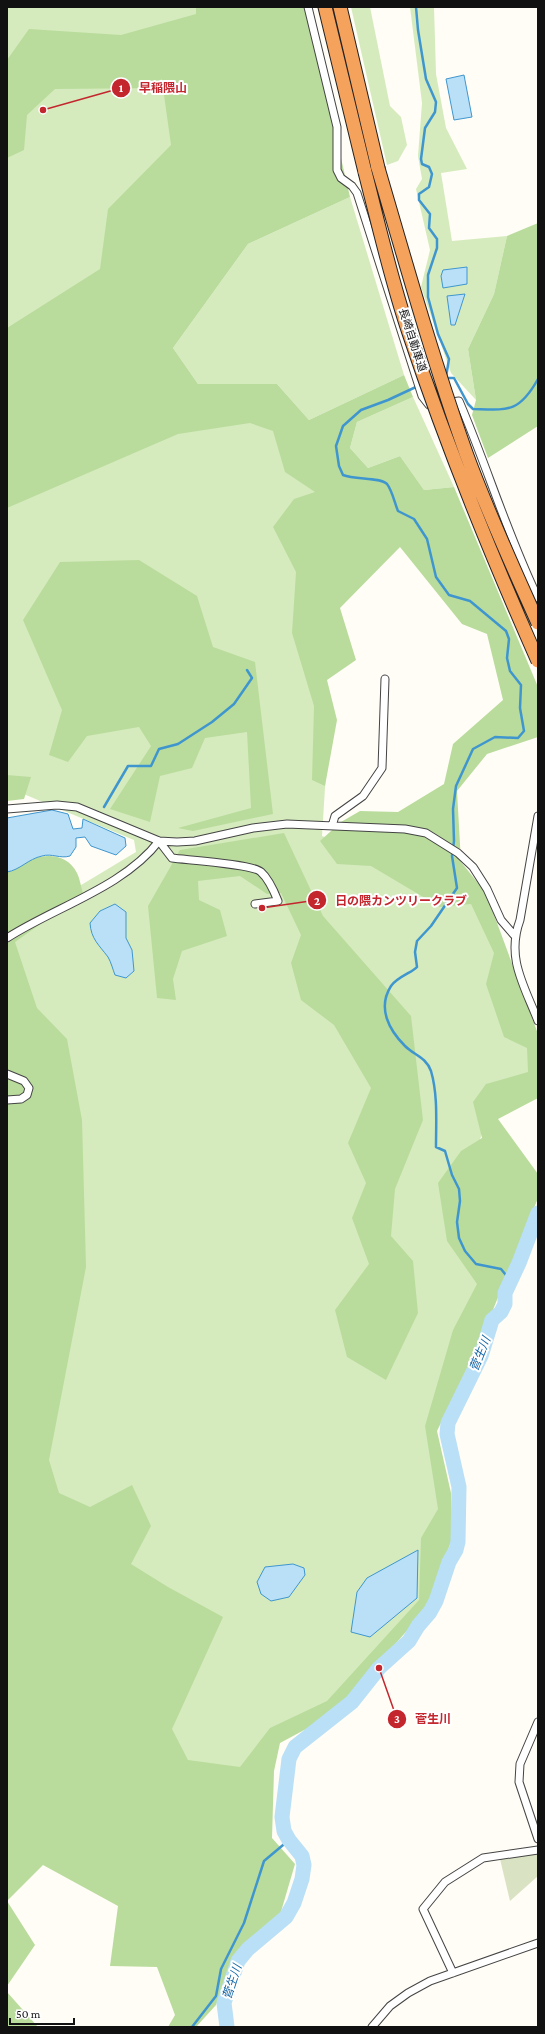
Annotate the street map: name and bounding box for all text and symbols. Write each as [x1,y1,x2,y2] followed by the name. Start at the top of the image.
[111,76,195,100] callout: 早稲隈山
[119,81,124,95] text: 1
[139,81,187,95] text: 早稲隈山
[397,307,429,373] street label: 長崎自動車道
[307,888,475,912] callout: 日の隈カンツリークラブ
[314,894,320,908] text: 2
[335,894,467,908] text: 日の隈カンツリークラブ
[467,1333,494,1373] water label: 菅生川
[387,1707,459,1731] callout: 菅生川
[394,1712,400,1726] text: 3
[415,1712,451,1726] text: 菅生川
[220,1961,245,2001] water label: 菅生川
[10,2000,74,2026] scale bar
[16,2007,41,2021] text: 50 m

